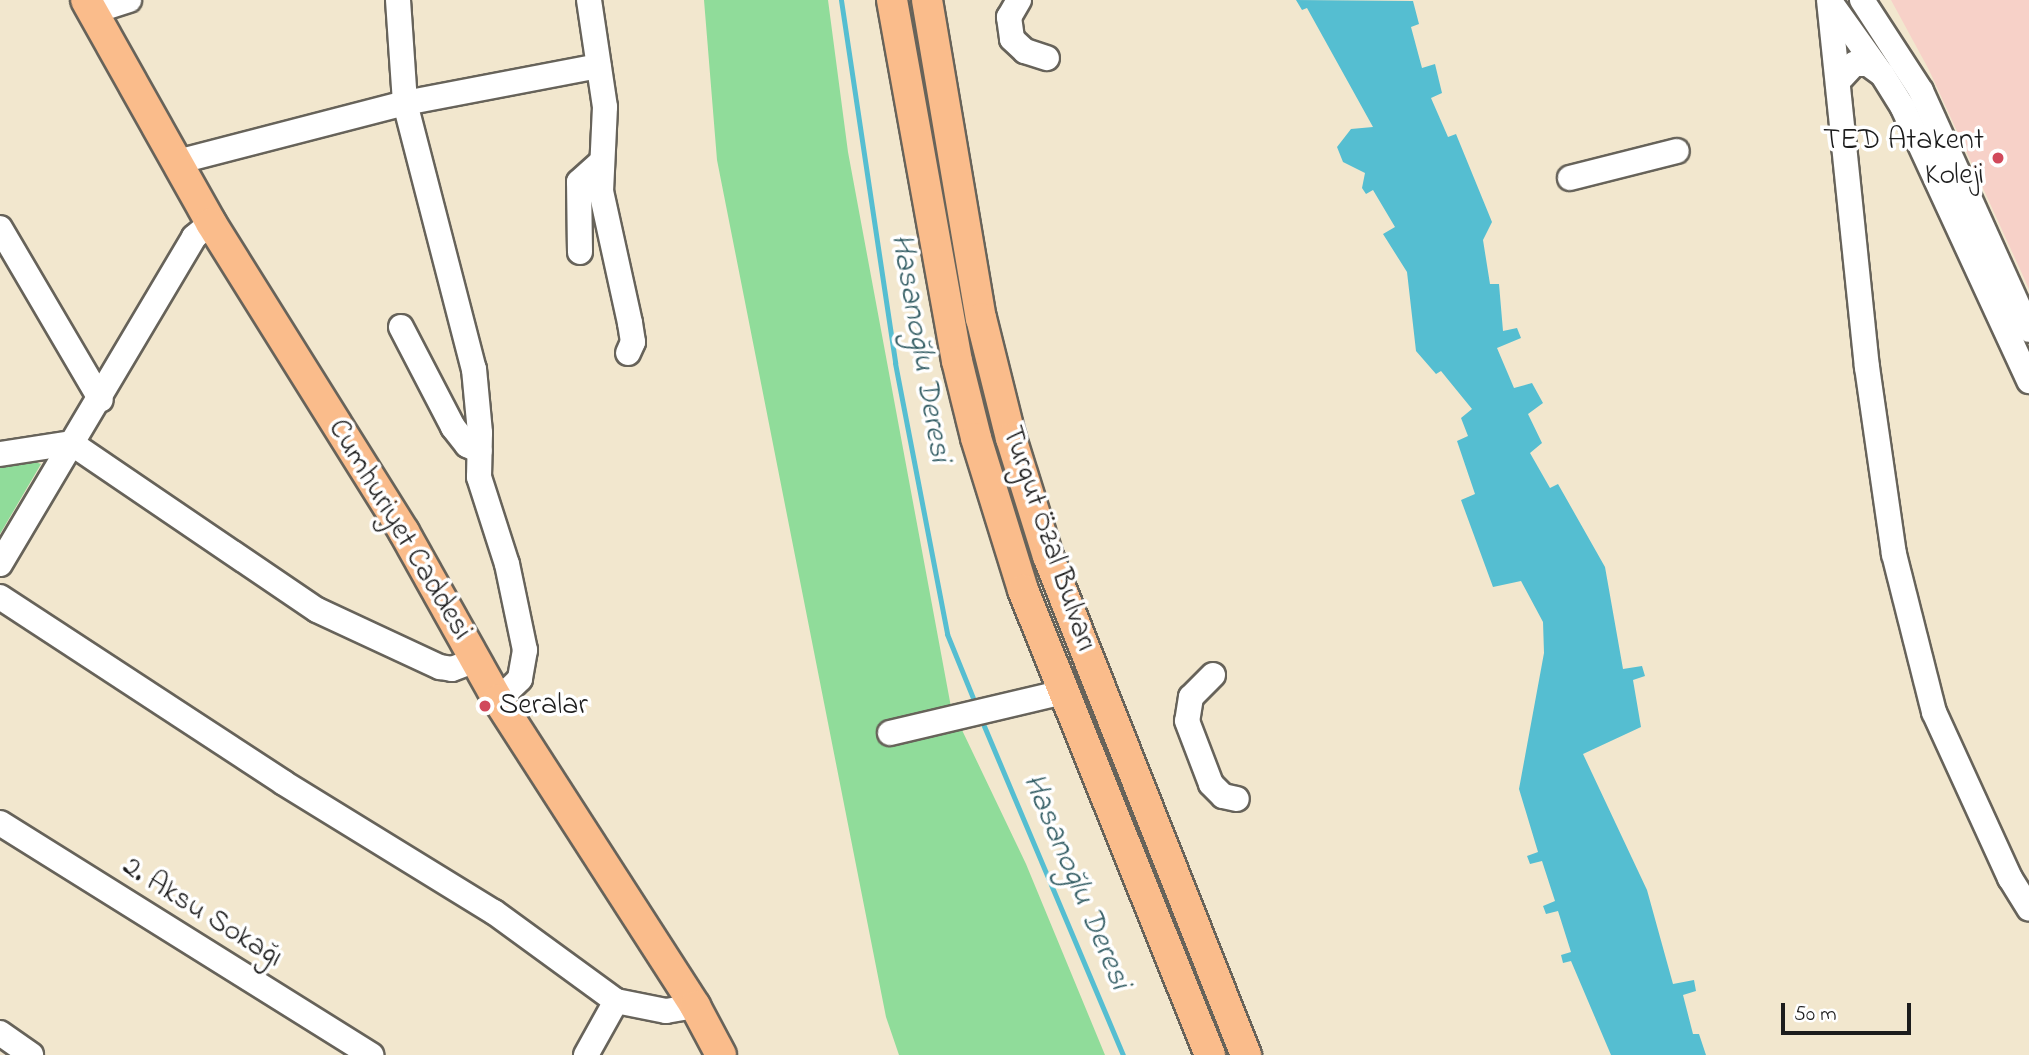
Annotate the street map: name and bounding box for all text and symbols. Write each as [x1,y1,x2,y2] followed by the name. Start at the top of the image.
[1823,123,1984,194] place label: TED Atakent Koleji
[1990,150,2006,166] marker: TED Atakent Koleji
[880,231,958,465] water label: Hasanoğlu Deresi
[319,413,479,647] street label: Cumhuriyet Caddesi
[993,422,1103,656] street label: Turgut Özal Bulvarı
[499,688,588,724] place label: Seralar
[477,698,493,714] marker: Seralar
[1012,768,1138,996] water label: Hasanoğlu Deresi
[115,849,289,977] street label: 2. Aksu Sokağı
[1784,988,1913,1032] scale bar
[1794,1000,1837,1030] text: 50 m

